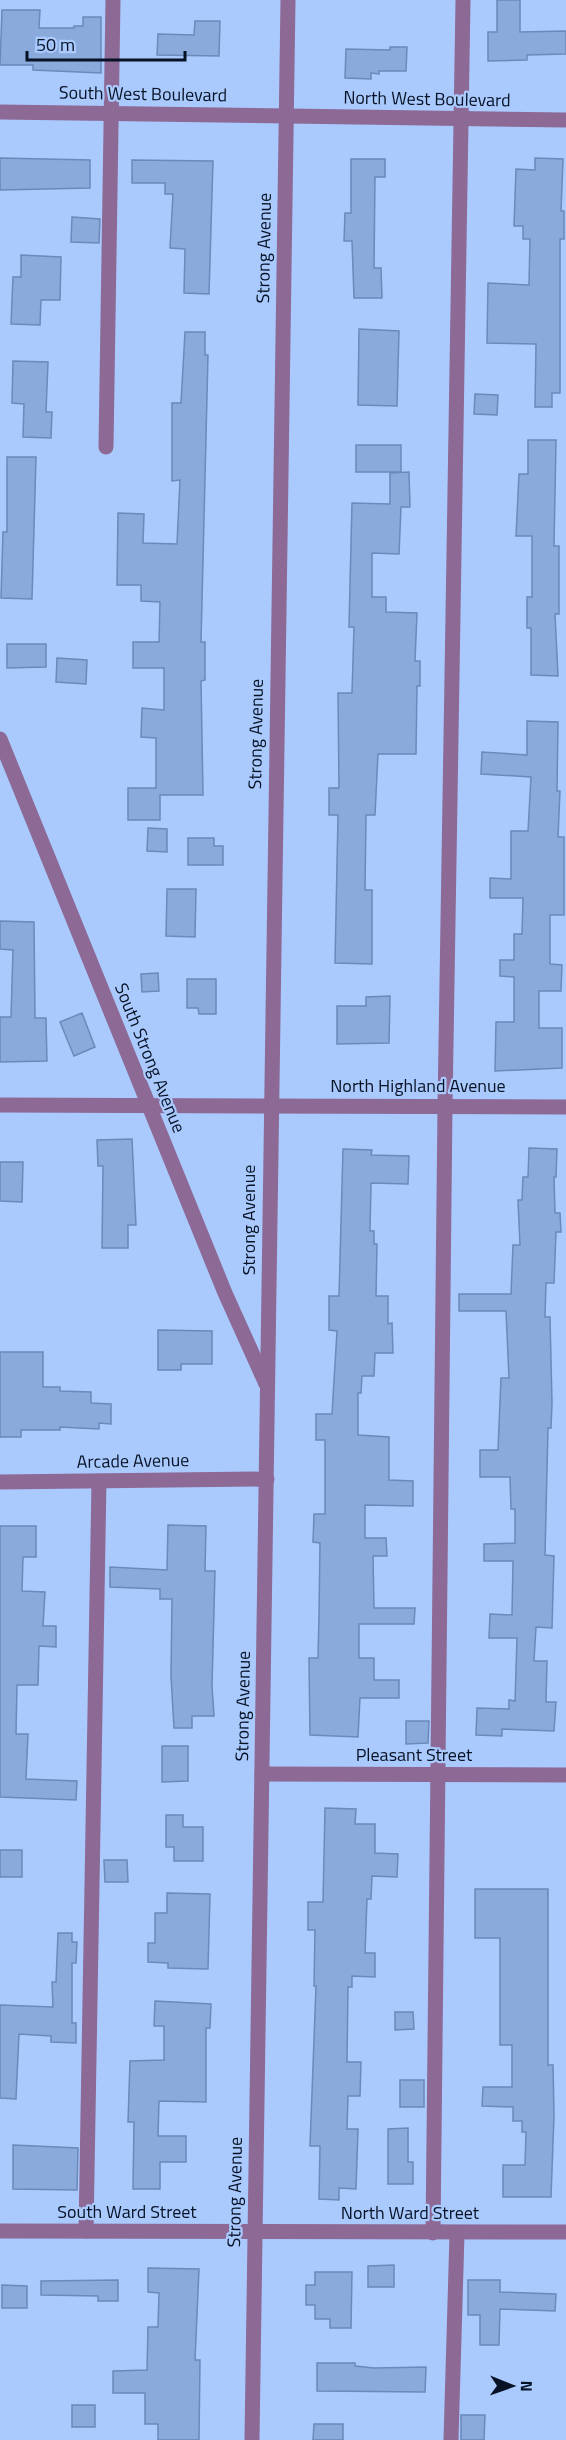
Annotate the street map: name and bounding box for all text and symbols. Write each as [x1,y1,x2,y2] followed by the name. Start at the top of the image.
[27,24,184,62] scale bar
[36,31,75,58] text: 50 m
[59,79,227,108] street label: South West Boulevard
[343,84,511,113] street label: North West Boulevard
[249,192,278,304] street label: Strong Avenue
[241,678,270,790] street label: Strong Avenue
[108,979,193,1137] street label: South Strong Avenue
[330,1072,506,1099] street label: North Highland Avenue
[235,1165,262,1275] street label: Strong Avenue
[76,1446,189,1475] street label: Arcade Avenue
[228,1650,257,1762] street label: Strong Avenue
[356,1741,473,1768] street label: Pleasant Street
[220,2136,249,2248] street label: Strong Avenue
[57,2198,197,2225] street label: South Ward Street
[341,2199,480,2226] street label: North Ward Street
[482,2356,542,2416] north arrow
[515,2381,539,2392] text: N

